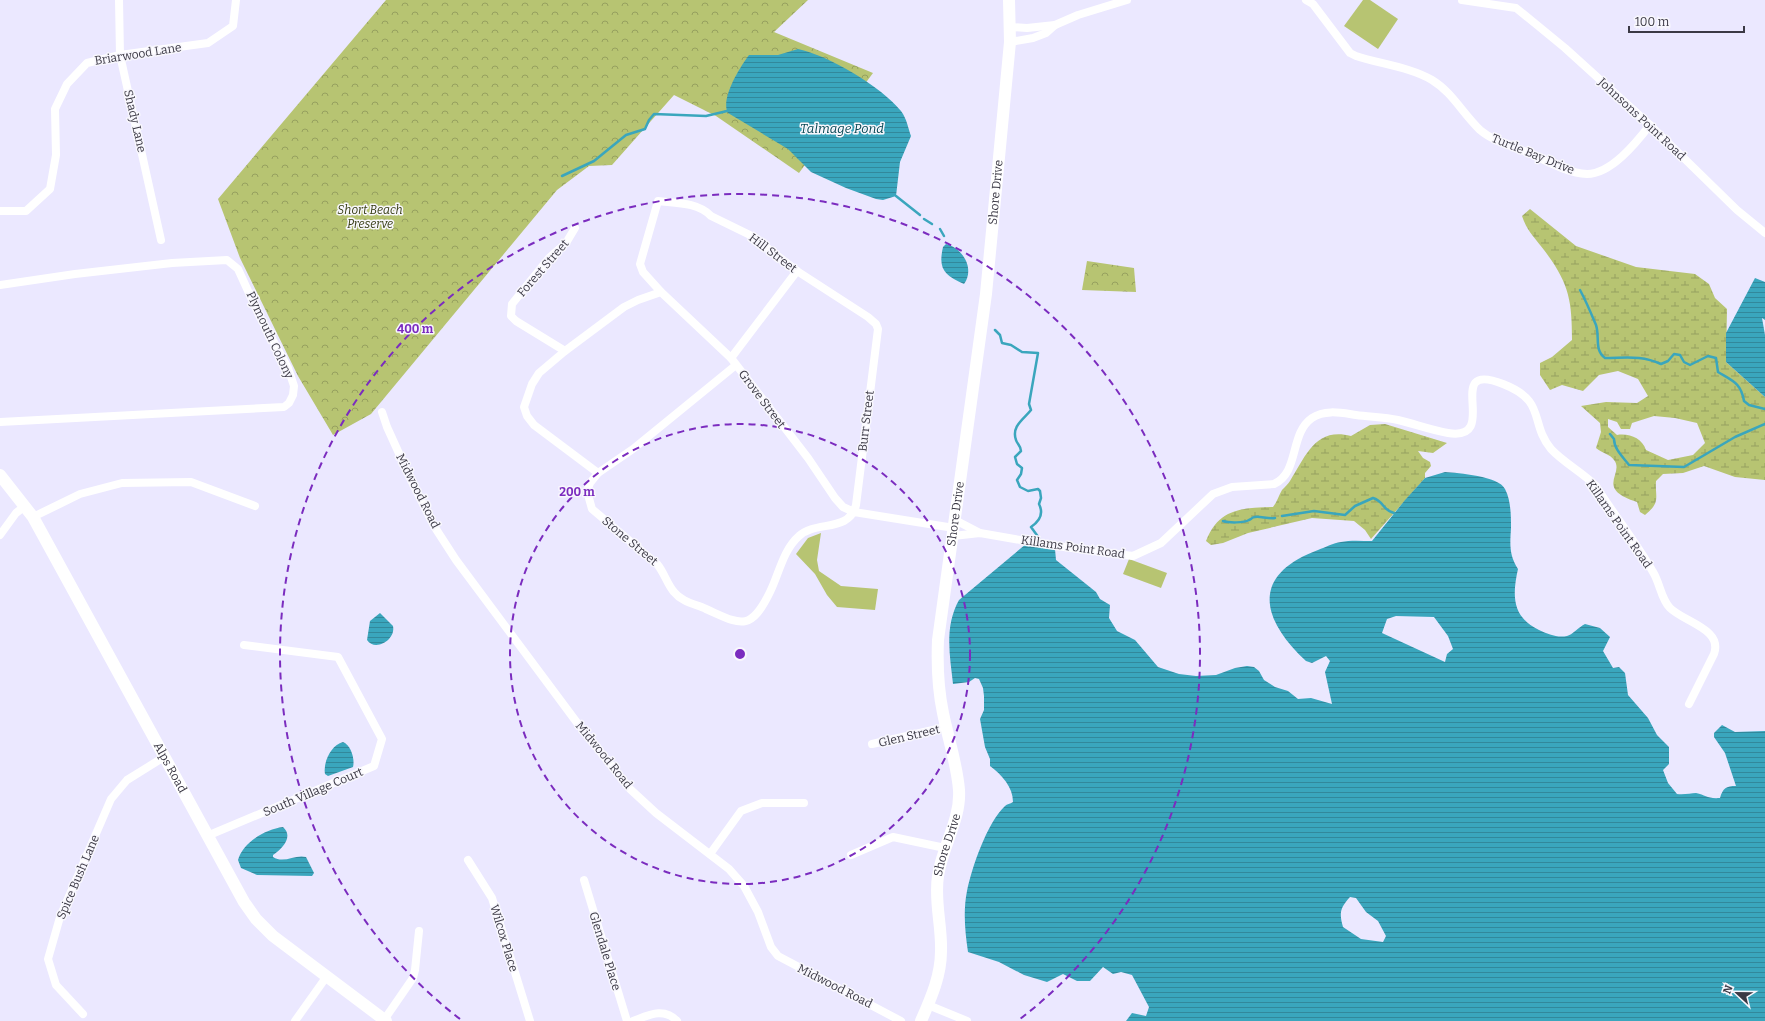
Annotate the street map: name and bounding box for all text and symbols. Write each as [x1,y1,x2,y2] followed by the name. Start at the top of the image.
[1629,8,1744,34] scale bar
[1635,15,1670,29] text: 100 m
[93,40,183,68] street label: Briarwood Lane
[1595,74,1689,163] street label: Johnsons Point Road
[121,88,149,154] street label: Shady Lane
[800,121,884,136] water label: Talmage Pond
[1490,131,1576,177] street label: Turtle Bay Drive
[986,159,1006,226] street label: Shore Drive
[337,203,403,231] park label: Short Beach Preserve
[746,230,800,276] street label: Hill Street
[514,236,572,299] street label: Forest Street
[244,289,297,381] street label: Plymouth Colony
[397,322,434,336] text: 400 m
[735,367,789,431] street label: Grove Street
[855,389,877,452] street label: Burr Street
[393,451,443,531] street label: Midwood Road
[1583,477,1655,571] street label: Killams Point Road
[944,481,967,547] street label: Shore Drive
[559,485,595,499] text: 200 m
[599,514,661,569] street label: Stone Street
[1020,533,1126,561] street label: Killams Point Road
[733,647,747,661] centre of rings
[573,719,635,791] street label: Midwood Road
[877,722,942,750] street label: Glen Street
[151,740,190,795] street label: Alps Road
[261,764,366,819] street label: South Village Court
[931,812,963,877] street label: Shore Drive
[54,833,102,921] street label: Spice Bush Lane
[487,903,521,973] street label: Wilcox Place
[586,910,624,992] street label: Glendale Place
[795,961,875,1011] street label: Midwood Road
[1717,973,1757,1013] north arrow
[1721,983,1736,996] text: N

